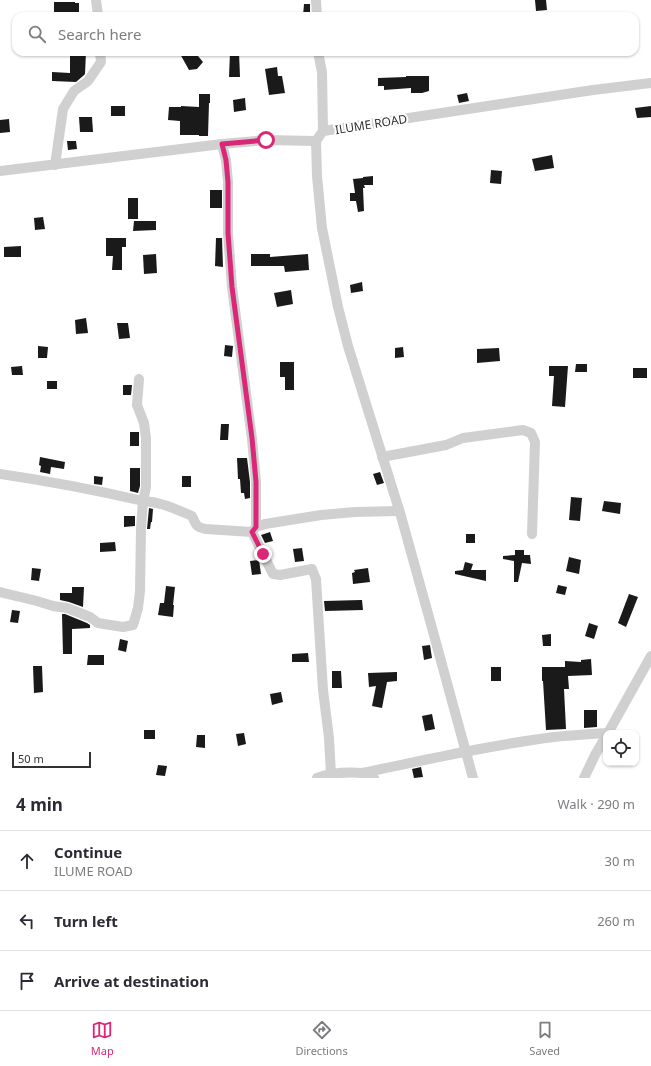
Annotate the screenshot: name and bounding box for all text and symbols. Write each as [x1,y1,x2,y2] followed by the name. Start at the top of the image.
[12,12,639,56] search box
[26,23,48,45] icon: search
[58,24,141,44] text: Search here
[334,110,408,138] street label: ILUME ROAD
[257,131,275,149] route start
[254,545,272,563] route end
[603,730,639,766] map controls
[603,730,639,766] button: locate
[12,750,91,769] scale bar
[18,751,44,766] text: 50 m
[16,793,63,816] text: 4 min
[557,795,635,813] text: Walk · 290 m
[54,842,122,862] text: Continue
[16,850,38,872] icon: ahead
[605,852,635,870] text: 30 m
[54,862,133,880] text: ILUME ROAD
[16,910,38,932] icon: left
[54,911,118,931] text: Turn left
[597,912,635,930] text: 260 m
[16,970,38,992] icon: arrive
[54,971,209,991] text: Arrive at destination
[91,1019,114,1058] tab: Map
[295,1019,348,1058] tab: Directions
[529,1019,560,1058] tab: Saved

